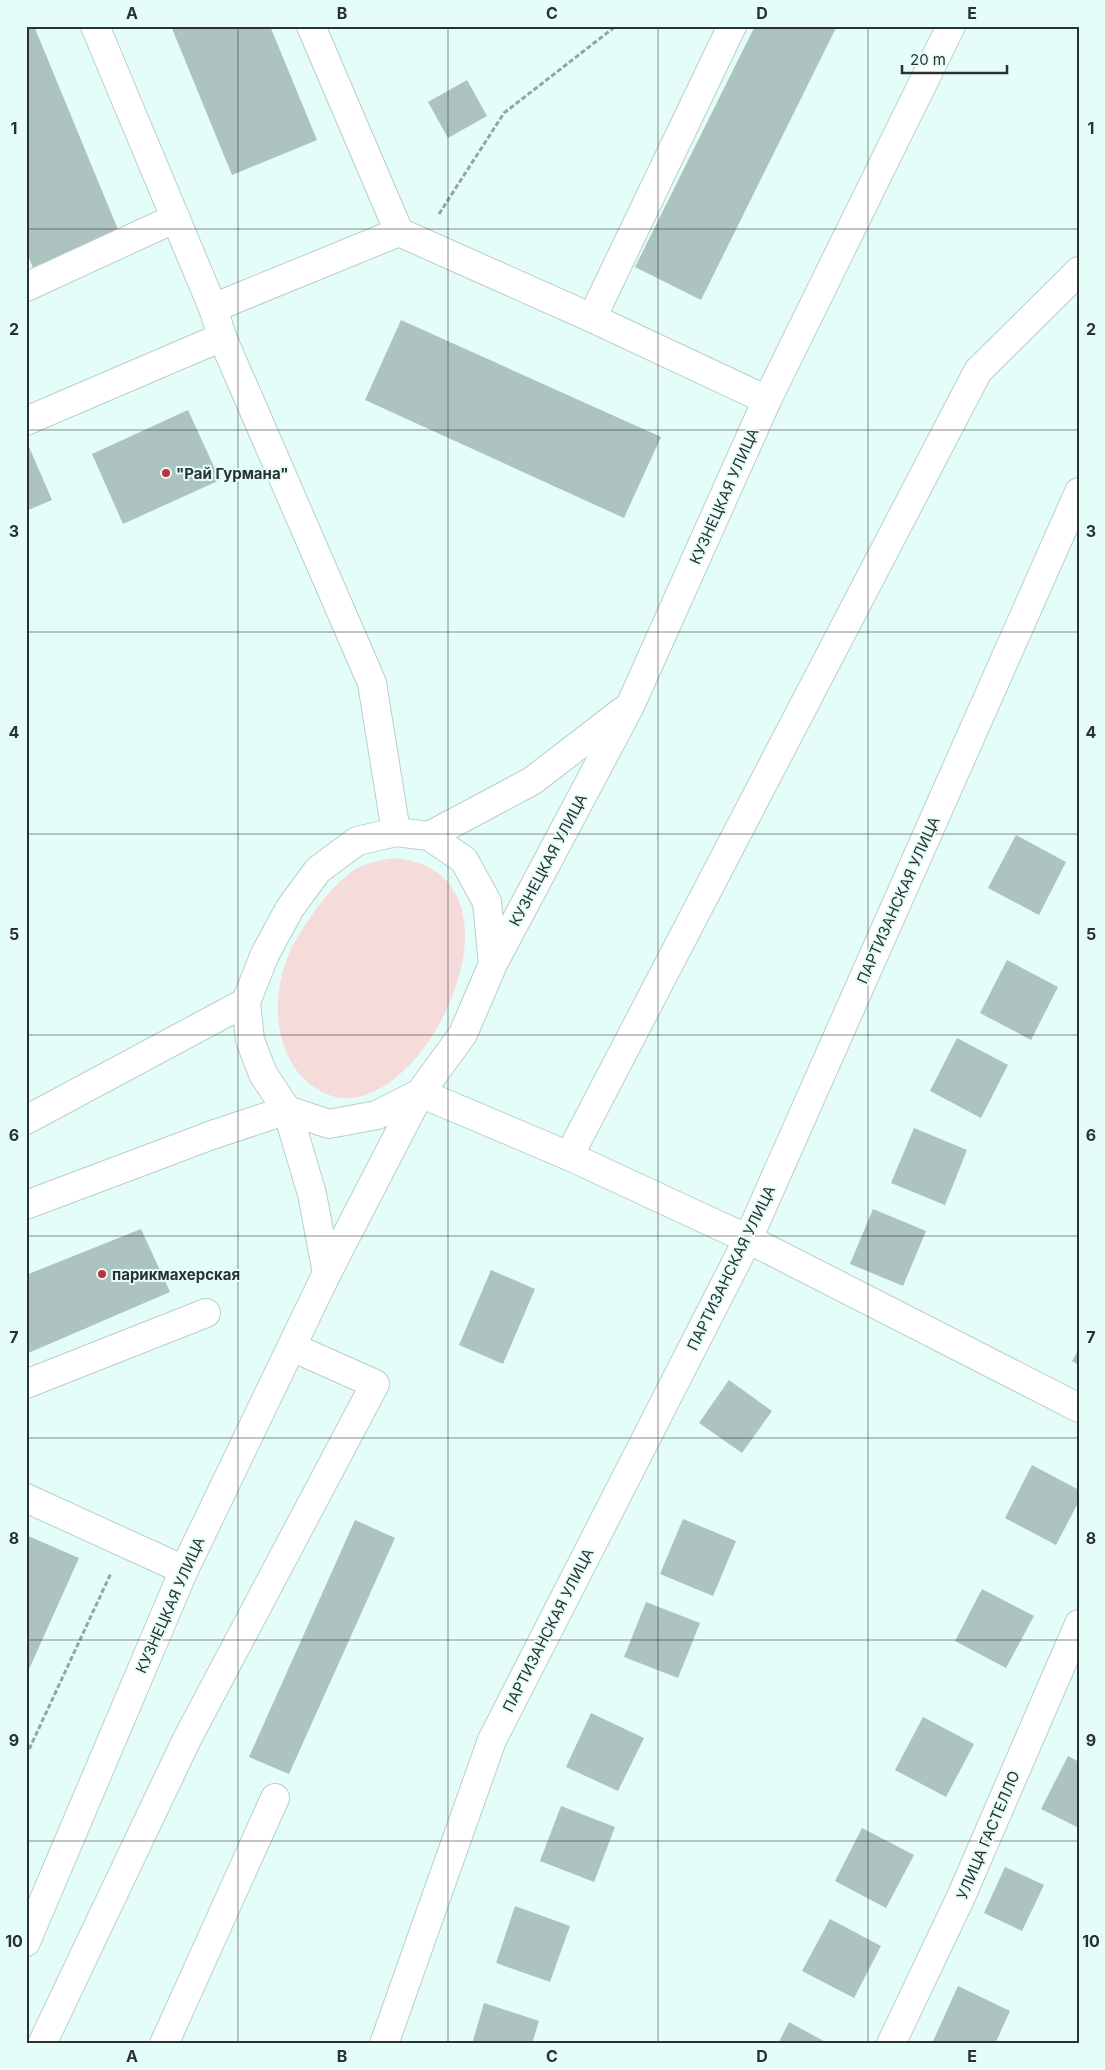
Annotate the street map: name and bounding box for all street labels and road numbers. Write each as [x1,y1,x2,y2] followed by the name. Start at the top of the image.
[685,425,763,567] street label: КУЗНЕЦКАЯ УЛИЦА
[505,791,591,929] street label: КУЗНЕЦКАЯ УЛИЦА
[852,813,944,987] street label: ПАРТИЗАНСКАЯ УЛИЦА
[683,1182,779,1354] street label: ПАРТИЗАНСКАЯ УЛИЦА
[131,1534,209,1676] street label: КУЗНЕЦКАЯ УЛИЦА
[498,1545,598,1715] street label: ПАРТИЗАНСКАЯ УЛИЦА
[952,1768,1024,1902] street label: УЛИЦА ГАСТЕЛЛО

